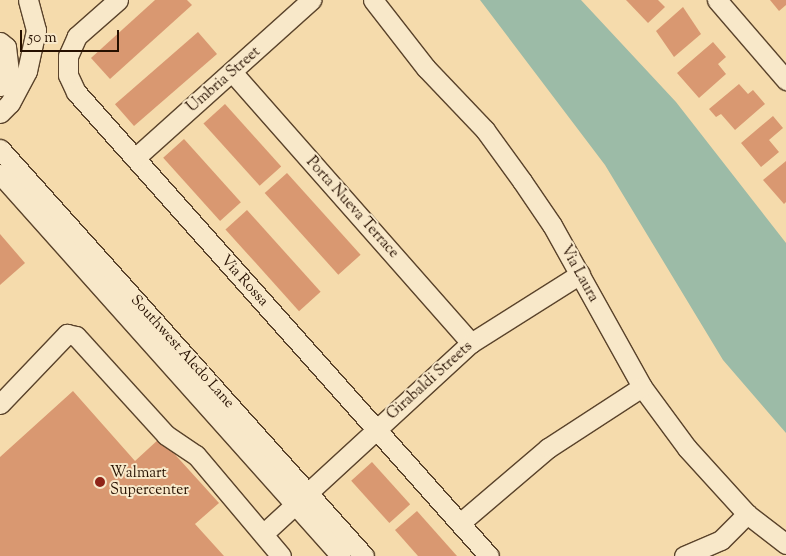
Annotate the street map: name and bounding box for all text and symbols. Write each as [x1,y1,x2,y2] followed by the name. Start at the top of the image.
[22,20,121,52] scale bar
[28,28,57,49] text: 50 m
[184,43,264,117] street label: Umbria Street
[302,154,402,262] street label: Porta Nueva Terrace
[556,242,602,306] street label: Via Laura
[216,252,272,310] street label: Via Rossa
[126,292,238,412] street label: Southwest Aledo Lane
[384,338,476,424] street label: Girabaldi Streets
[110,464,189,499] place label: Walmart Supercenter
[94,476,106,488] marker: Walmart Supercenter

